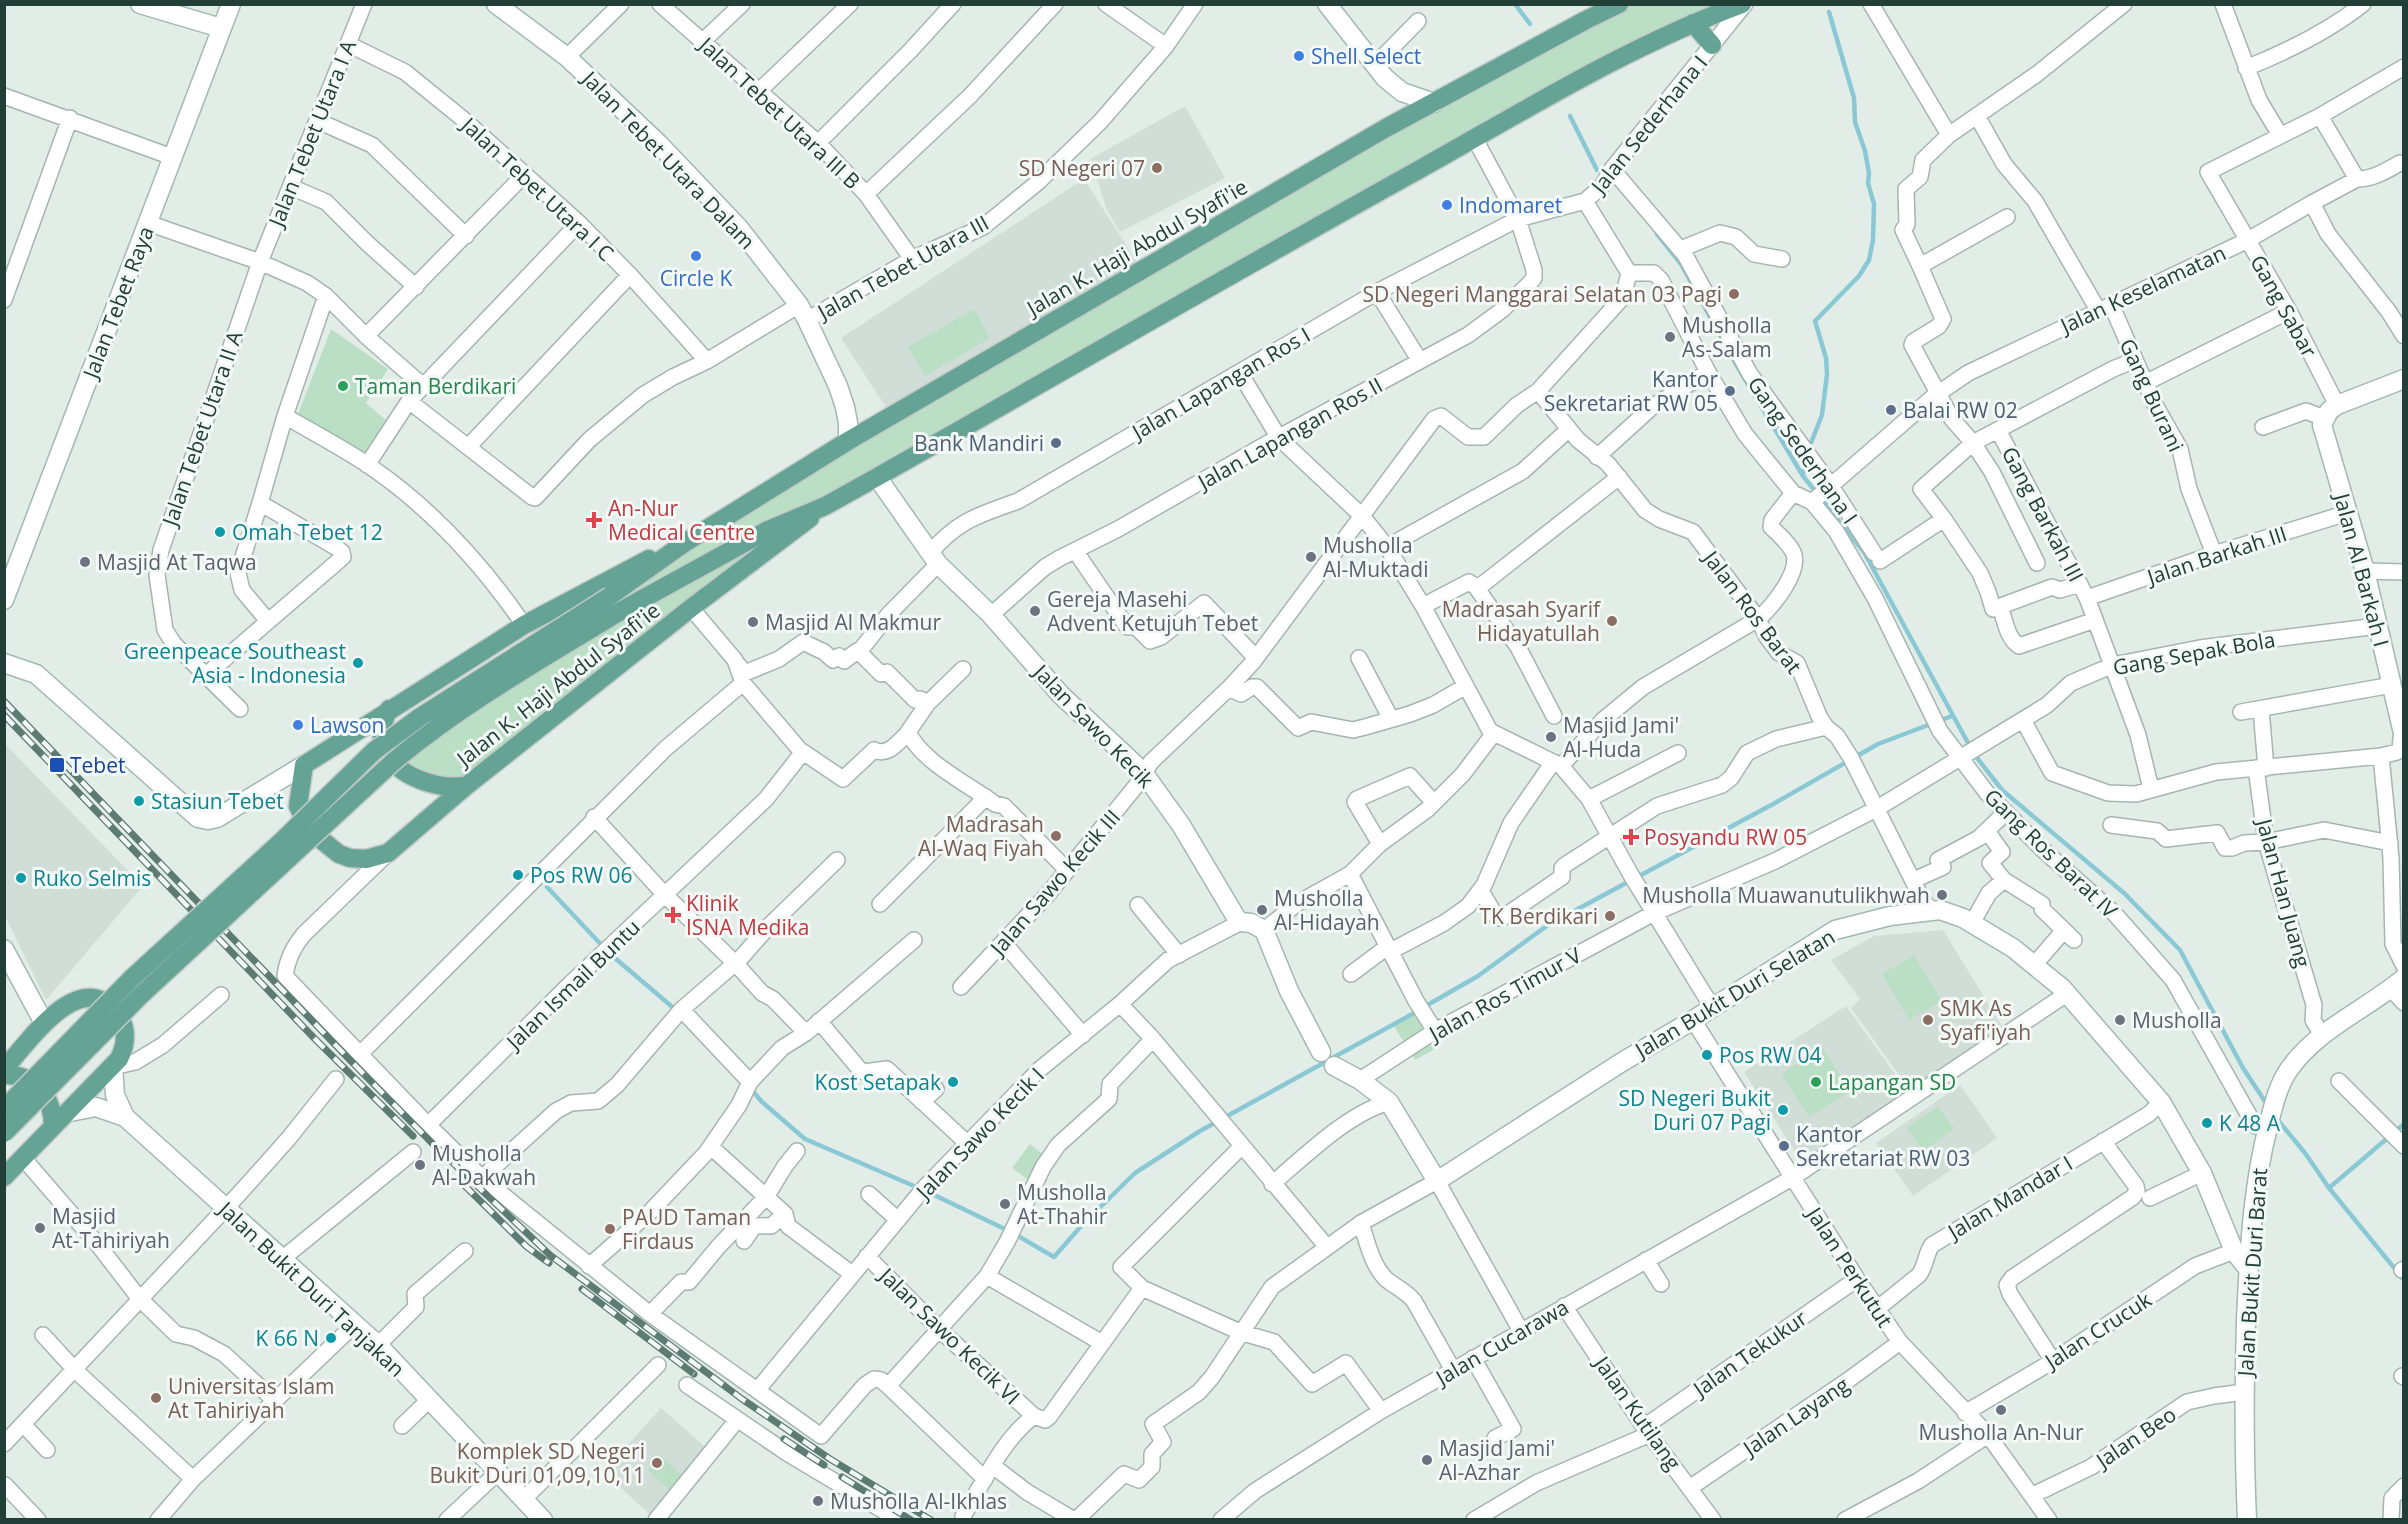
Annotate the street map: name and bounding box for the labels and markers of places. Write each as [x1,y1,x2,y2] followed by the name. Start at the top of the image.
[1311,42,1421,70] place label: Shell Select
[1292,49,1306,63] marker: Shell Select
[1019,154,1145,182] place label: SD Negeri 07
[1150,161,1164,175] marker: SD Negeri 07
[1459,191,1562,219] place label: Indomaret
[1440,198,1454,212] marker: Indomaret
[689,249,703,263] marker: Circle K
[660,264,732,292] place label: Circle K
[1362,280,1722,308] place label: SD Negeri Manggarai Selatan 03 Pagi
[1727,287,1741,301] marker: SD Negeri Manggarai Selatan 03 Pagi
[1682,311,1772,363] place label: Musholla As-Salam
[1663,330,1677,344] marker: Musholla As-Salam
[1544,365,1718,417] place label: Kantor Sekretariat RW 05
[355,372,516,400] place label: Taman Berdikari
[336,379,350,393] marker: Taman Berdikari
[1723,384,1737,398] marker: Kantor Sekretariat RW 05
[1903,396,2018,424] place label: Balai RW 02
[1884,403,1898,417] marker: Balai RW 02
[914,429,1044,457] place label: Bank Mandiri
[1049,436,1063,450] marker: Bank Mandiri
[608,494,755,546] place label: An-Nur Medical Centre
[585,511,603,529] marker: An-Nur Medical Centre
[232,518,383,546] place label: Omah Tebet 12
[213,525,227,539] marker: Omah Tebet 12
[1323,531,1428,583] place label: Musholla Al-Muktadi
[97,548,257,576] place label: Masjid At Taqwa
[1304,550,1318,564] marker: Musholla Al-Muktadi
[78,555,92,569] marker: Masjid At Taqwa
[1047,585,1258,637] place label: Gereja Masehi Advent Ketujuh Tebet
[1442,595,1602,647] place label: Madrasah Syarif Hidayatullah
[1028,604,1042,618] marker: Gereja Masehi Advent Ketujuh Tebet
[765,608,941,636] place label: Masjid Al Makmur
[1605,614,1619,628] marker: Madrasah Syarif Hidayatullah
[746,615,760,629] marker: Masjid Al Makmur
[124,637,346,689] place label: Greenpeace Southeast Asia - Indonesia
[351,656,365,670] marker: Greenpeace Southeast Asia - Indonesia
[310,711,384,739] place label: Lawson
[1563,711,1679,763] place label: Masjid Jami' Al-Huda
[291,718,305,732] marker: Lawson
[1544,730,1558,744] marker: Masjid Jami' Al-Huda
[70,751,125,779] place label: Tebet
[48,756,66,774] marker: Tebet
[151,787,284,815] place label: Stasiun Tebet
[132,794,146,808] marker: Stasiun Tebet
[918,810,1044,862] place label: Madrasah Al-Waq Fiyah
[1644,823,1807,851] place label: Posyandu RW 05
[1622,828,1640,846] marker: Posyandu RW 05
[1049,829,1063,843] marker: Madrasah Al-Waq Fiyah
[530,861,633,889] place label: Pos RW 06
[33,864,151,892] place label: Ruko Selmis
[511,868,525,882] marker: Pos RW 06
[14,871,28,885] marker: Ruko Selmis
[1642,881,1930,909] place label: Musholla Muawanutulikhwah
[1274,884,1380,936] place label: Musholla Al-Hidayah
[1935,888,1949,902] marker: Musholla Muawanutulikhwah
[686,889,809,941] place label: Klinik ISNA Medika
[1479,902,1598,930] place label: TK Berdikari
[1255,903,1269,917] marker: Musholla Al-Hidayah
[664,906,682,924] marker: Klinik ISNA Medika
[1603,909,1617,923] marker: TK Berdikari
[1940,994,2031,1046] place label: SMK As Syafi'iyah
[2132,1006,2222,1034] place label: Musholla
[1921,1013,1935,1027] marker: SMK As Syafi'iyah
[2113,1013,2127,1027] marker: Musholla
[1719,1041,1822,1069] place label: Pos RW 04
[1700,1048,1714,1062] marker: Pos RW 04
[815,1068,941,1096] place label: Kost Setapak
[1828,1068,1956,1096] place label: Lapangan SD
[946,1075,960,1089] marker: Kost Setapak
[1809,1075,1823,1089] marker: Lapangan SD
[1618,1084,1771,1136] place label: SD Negeri Bukit Duri 07 Pagi
[1776,1103,1790,1117] marker: SD Negeri Bukit Duri 07 Pagi
[2219,1109,2281,1137] place label: K 48 A
[2200,1116,2214,1130] marker: K 48 A
[1796,1120,1970,1172] place label: Kantor Sekretariat RW 03
[432,1139,536,1191] place label: Musholla Al-Dakwah
[1777,1139,1791,1153] marker: Kantor Sekretariat RW 03
[413,1158,427,1172] marker: Musholla Al-Dakwah
[1017,1178,1108,1230] place label: Musholla At-Thahir
[998,1197,1012,1211] marker: Musholla At-Thahir
[52,1202,170,1254] place label: Masjid At-Tahiriyah
[622,1203,751,1255] place label: PAUD Taman Firdaus
[33,1221,47,1235] marker: Masjid At-Tahiriyah
[603,1222,617,1236] marker: PAUD Taman Firdaus
[255,1324,319,1352] place label: K 66 N
[324,1331,338,1345] marker: K 66 N
[168,1372,335,1424] place label: Universitas Islam At Tahiriyah
[149,1391,163,1405] marker: Universitas Islam At Tahiriyah
[1994,1403,2008,1417] marker: Musholla An-Nur
[1918,1418,2084,1446] place label: Musholla An-Nur
[1439,1434,1555,1486] place label: Masjid Jami' Al-Azhar
[429,1437,645,1489] place label: Komplek SD Negeri Bukit Duri 01,09,10,11
[1420,1453,1434,1467] marker: Masjid Jami' Al-Azhar
[650,1456,664,1470] marker: Komplek SD Negeri Bukit Duri 01,09,10,11
[830,1487,1007,1515] place label: Musholla Al-Ikhlas
[811,1494,825,1508] marker: Musholla Al-Ikhlas

